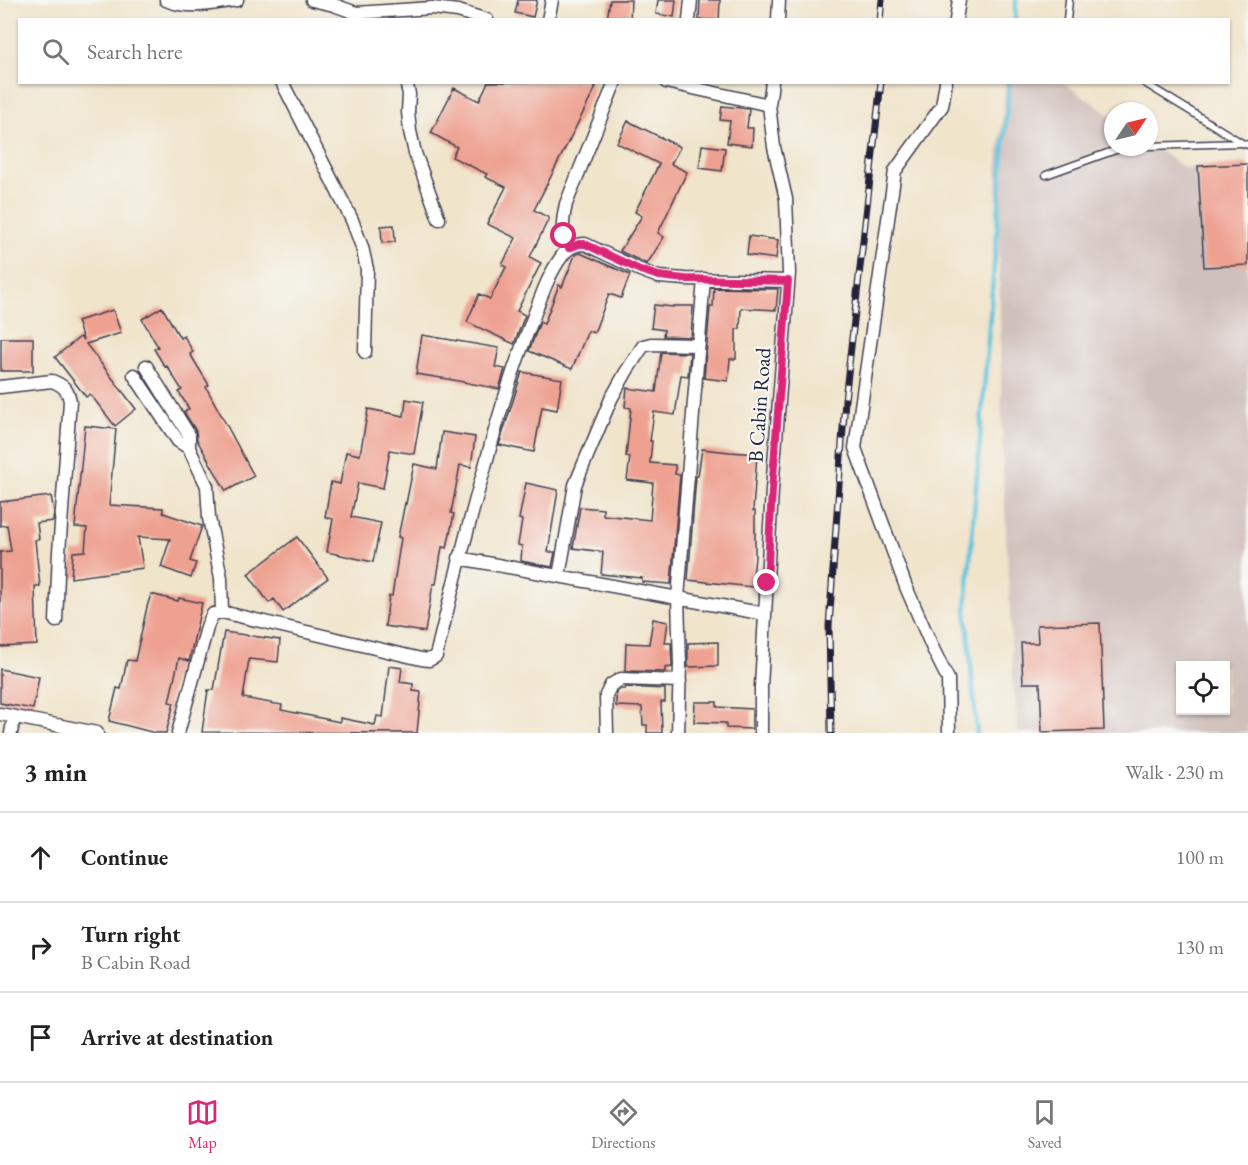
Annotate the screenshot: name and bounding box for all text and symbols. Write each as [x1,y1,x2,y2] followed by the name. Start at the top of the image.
[18,18,1230,84] search box
[39,35,72,68] icon: search
[87,37,182,66] text: Search here
[1104,102,1158,156] north arrow
[550,222,576,248] route start
[742,346,777,463] street label: B Cabin Road
[753,569,779,595] route end
[1176,661,1230,715] map controls
[1176,661,1230,715] button: locate
[24,755,87,789] text: 3 min
[1125,759,1224,785] text: Walk · 230 m
[24,841,57,874] icon: ahead
[81,843,168,872] text: Continue
[1176,844,1224,870] text: 100 m
[81,920,180,949] text: Turn right
[24,931,57,964] icon: right
[1176,934,1224,960] text: 130 m
[81,949,191,975] text: B Cabin Road
[24,1021,57,1054] icon: arrive
[81,1023,273,1052] text: Arrive at destination
[186,1096,219,1153] tab: Map
[591,1096,656,1153] tab: Directions
[1028,1096,1062,1153] tab: Saved

